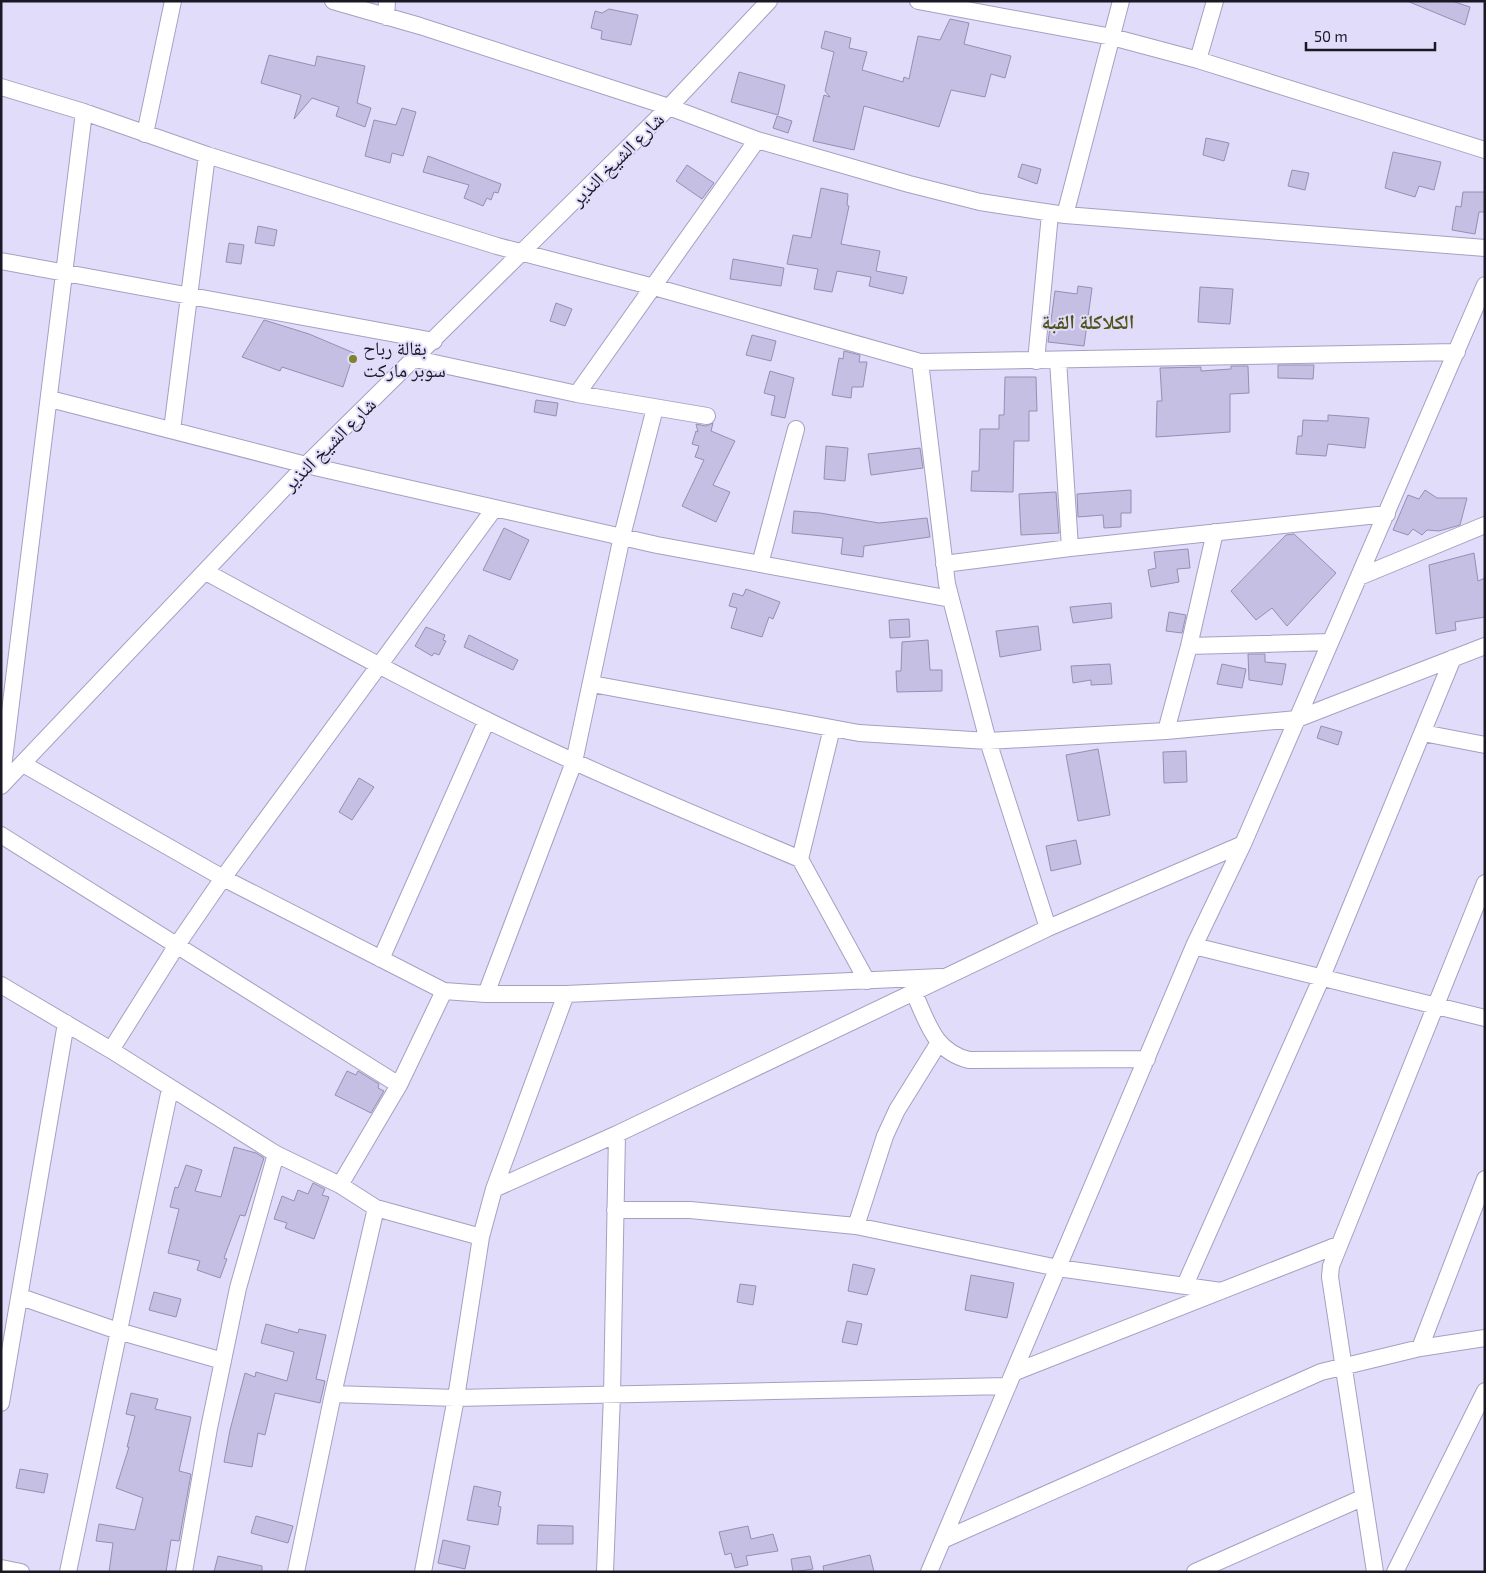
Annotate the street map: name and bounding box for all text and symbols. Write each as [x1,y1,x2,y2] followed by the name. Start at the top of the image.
[1306,20,1435,52] scale bar
[1314,27,1348,45] text: 50 m
[564,107,670,212] street label: شارع الشيخ النذير
[1042,309,1134,334] district label: الكلاكلة القبة
[363,336,446,382] place label: بقالة رباح سوبر ماركت
[347,353,359,365] marker: بقالة رباح سوبر ماركت
[276,392,382,497] street label: شارع الشيخ النذير

